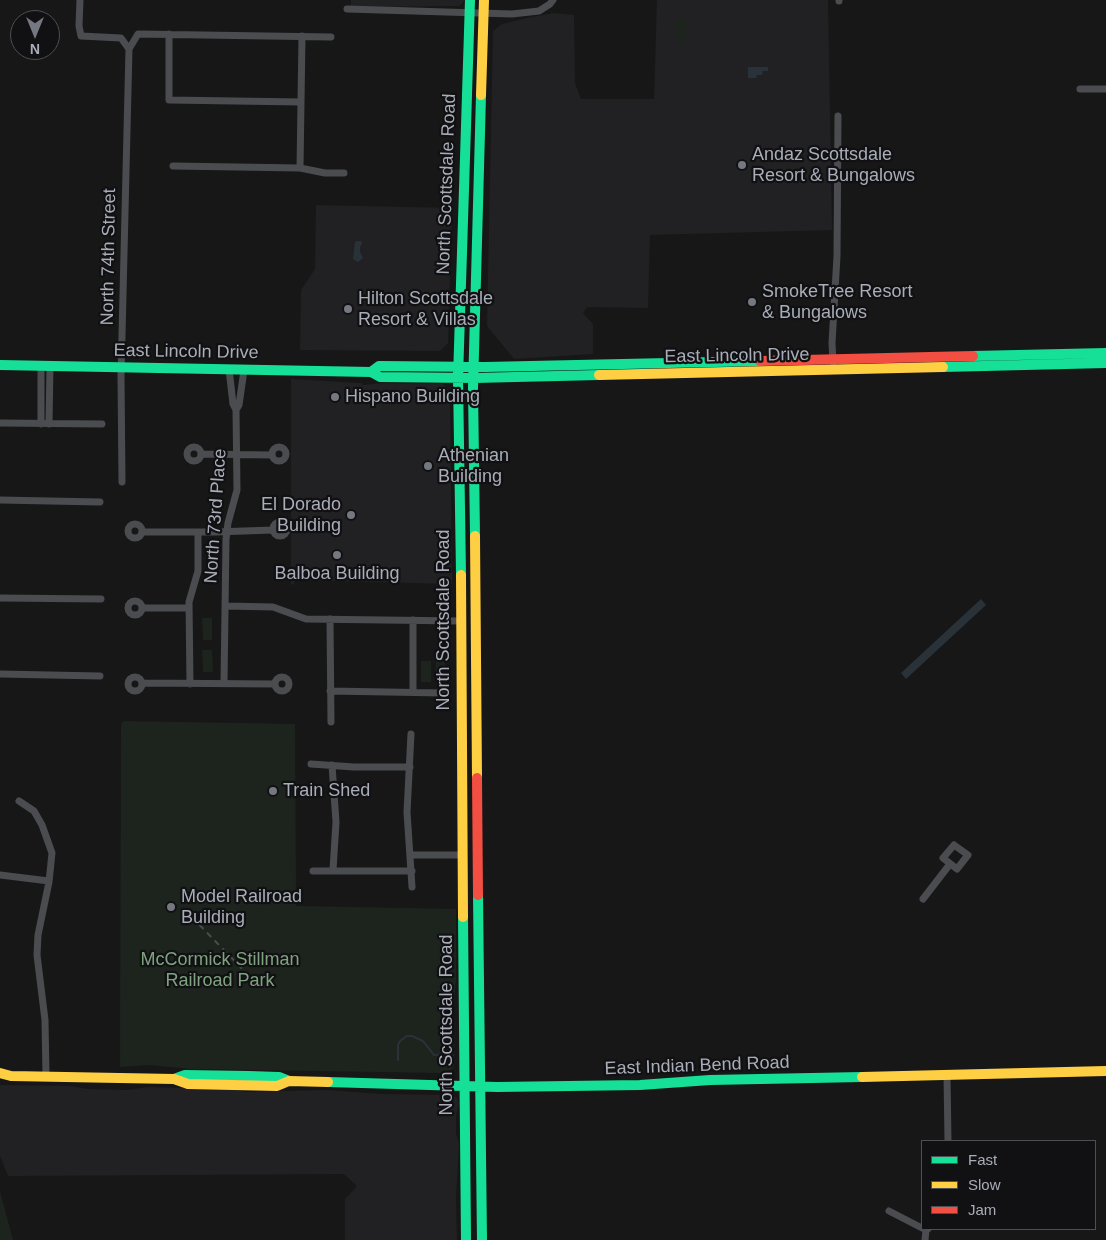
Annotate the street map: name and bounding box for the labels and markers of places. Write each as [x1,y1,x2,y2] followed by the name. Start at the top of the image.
[752,144,915,186] place label: Andaz Scottsdale Resort & Bungalows
[736,159,748,171] marker: Andaz Scottsdale Resort & Bungalows
[762,281,912,324] place label: SmokeTree Resort & Bungalows
[358,288,493,330] place label: Hilton Scottsdale Resort & Villas
[746,296,758,308] marker: SmokeTree Resort & Bungalows
[342,303,354,315] marker: Hilton Scottsdale Resort & Villas
[345,386,480,408] place label: Hispano Building
[329,391,341,403] marker: Hispano Building
[438,445,509,488] place label: Athenian Building
[422,460,434,472] marker: Athenian Building
[261,494,341,536] place label: El Dorado Building
[345,509,357,521] marker: El Dorado Building
[331,549,343,561] marker: Balboa Building
[274,563,400,585] place label: Balboa Building
[283,780,370,802] place label: Train Shed
[267,785,279,797] marker: Train Shed
[181,886,302,929] place label: Model Railroad Building
[165,901,177,913] marker: Model Railroad Building

